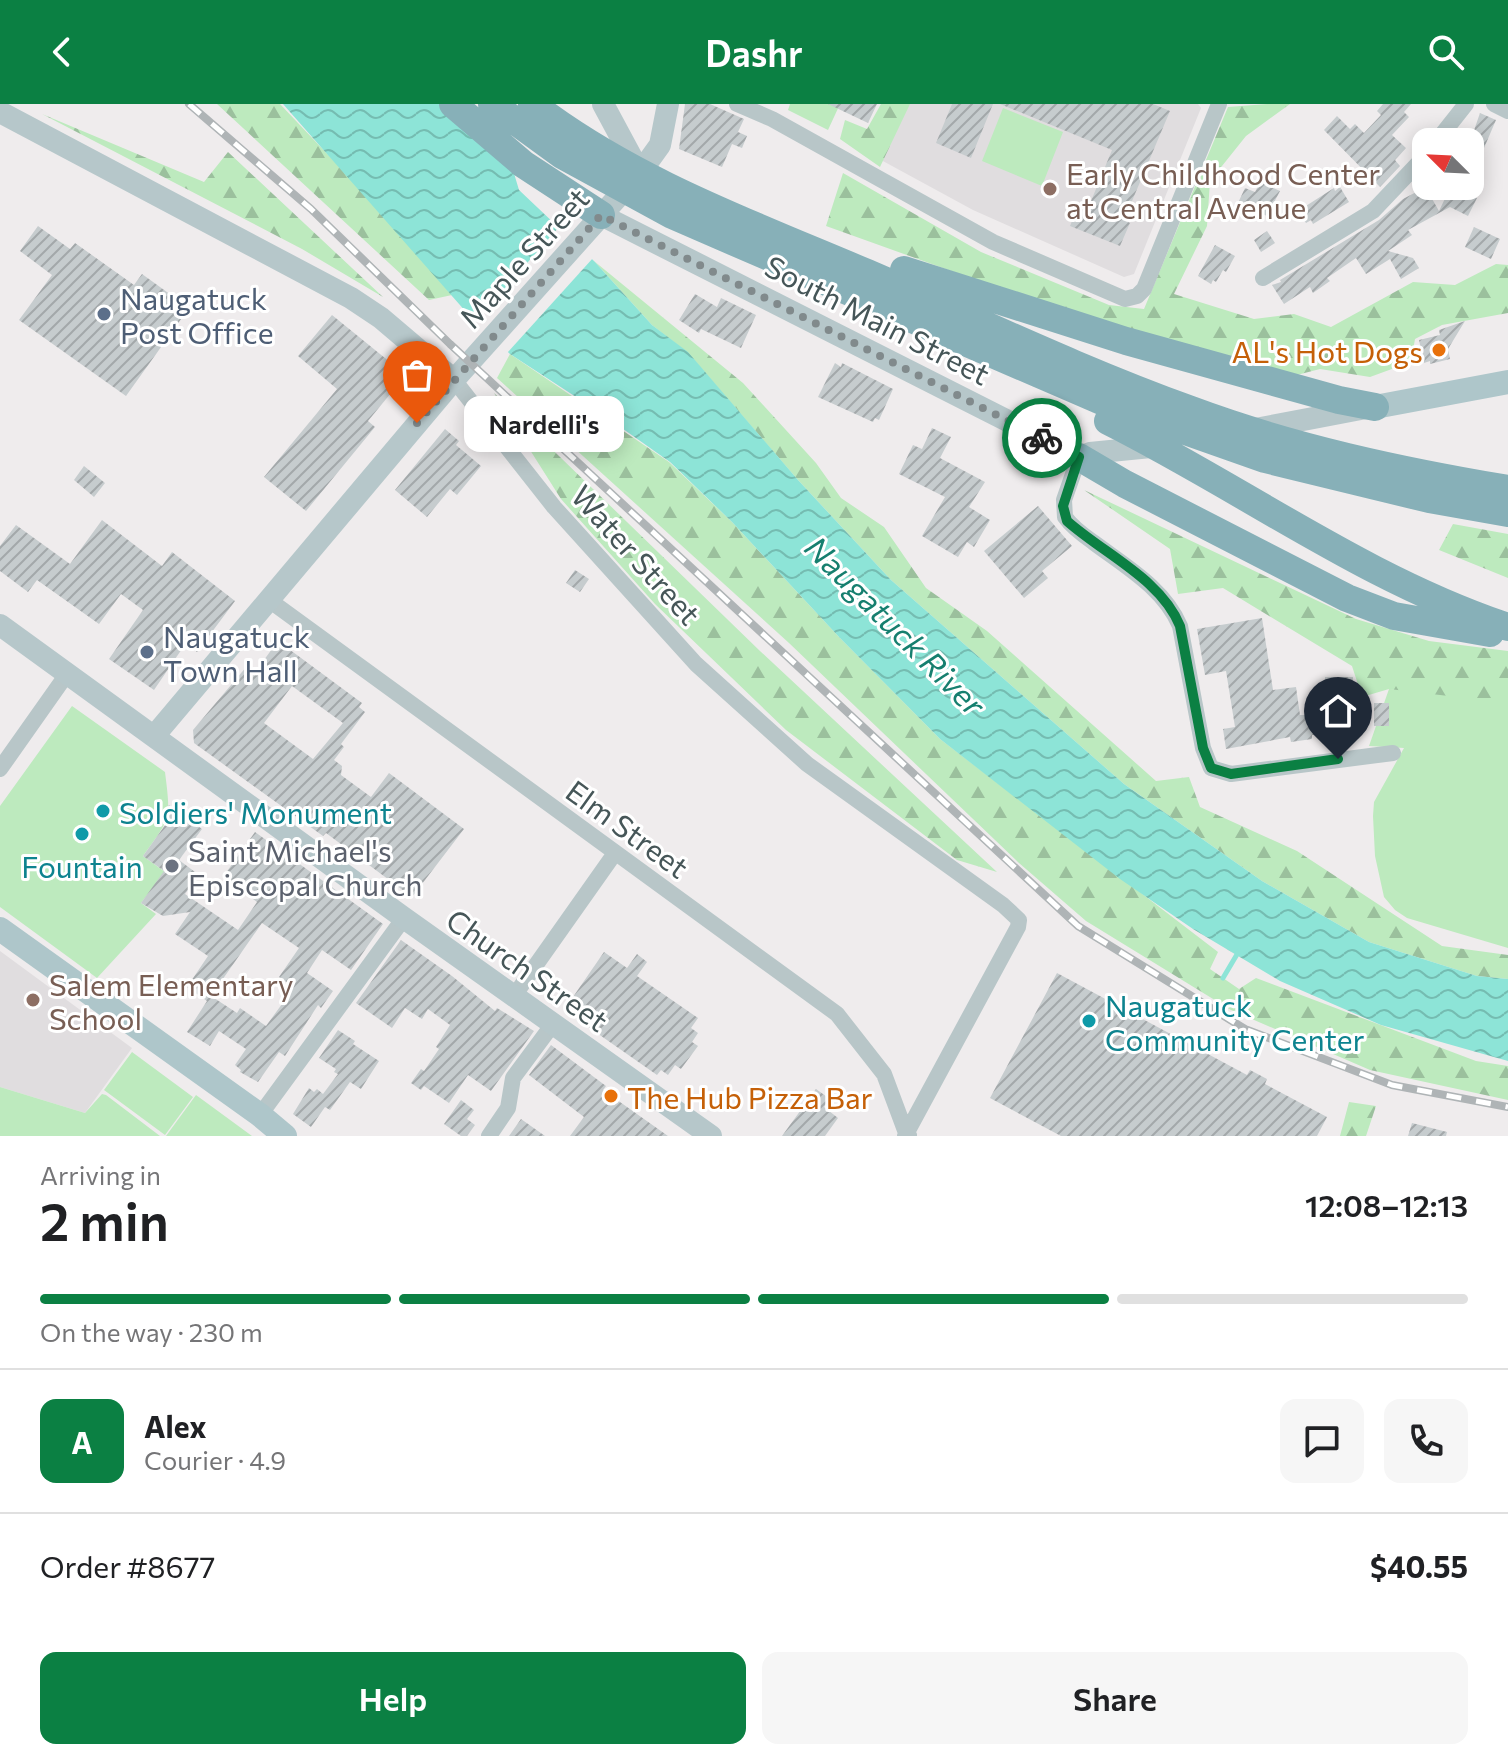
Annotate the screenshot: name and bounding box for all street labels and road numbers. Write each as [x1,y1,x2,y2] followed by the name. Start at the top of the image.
[450,179,596,335] street label: Maple Street
[760,246,996,392] street label: South Main Street
[565,477,709,631] street label: Water Street
[560,771,696,885] street label: Elm Street
[440,900,616,1038] street label: Church Street

